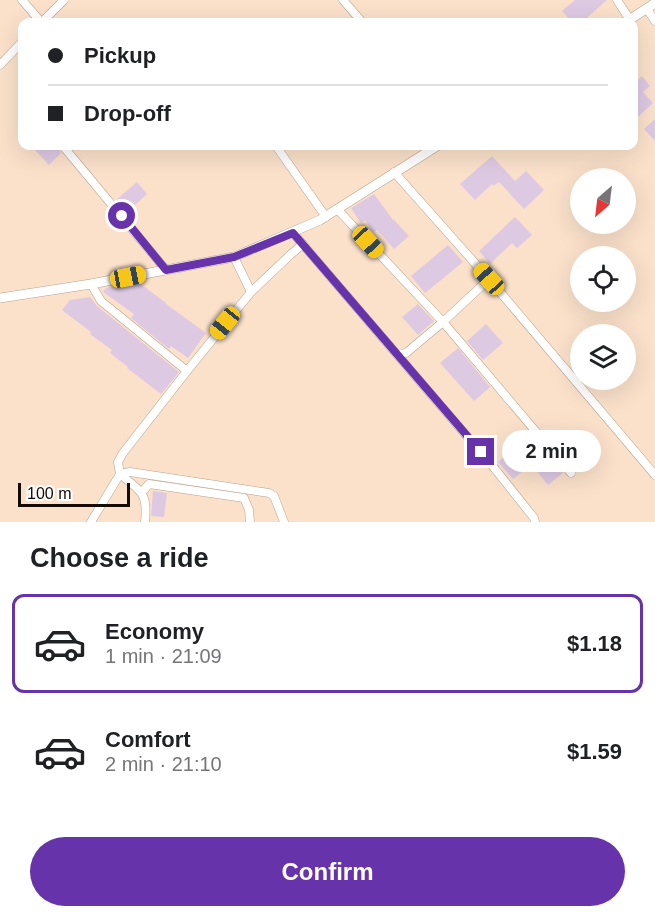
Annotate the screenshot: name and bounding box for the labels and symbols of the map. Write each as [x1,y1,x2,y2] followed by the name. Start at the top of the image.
[570,168,636,234] north arrow
[108,202,135,229] route start
[349,223,387,261] car
[470,260,508,298] car
[109,265,147,289] car
[207,303,243,343] car
[502,431,601,473] callout: 2 min
[467,438,494,465] route end
[18,480,130,508] scale bar

